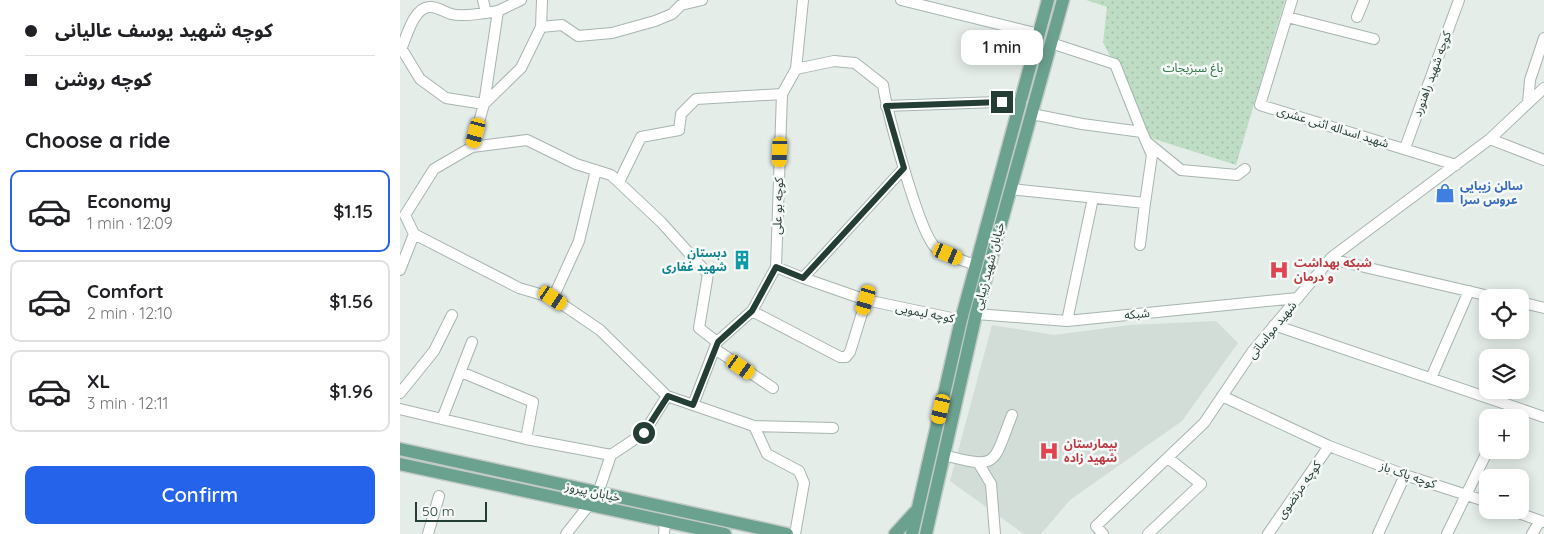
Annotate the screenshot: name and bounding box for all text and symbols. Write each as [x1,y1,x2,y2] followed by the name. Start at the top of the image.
[55,18,273,42] text: کوچه شهید یوسف عالیانی
[1409,28,1455,119] street label: کوچه شهید راهنورد
[961,29,1043,64] callout: 1 min
[983,37,1021,57] text: 1 min
[1163,60,1223,77] park label: باغ سبزیجات
[55,67,152,91] text: کوچه روشن
[991,91,1013,113] route end
[1275,102,1391,151] street label: شهید اسداله اثنی عشری
[464,117,487,149] car
[25,126,170,154] text: Choose a ride
[771,137,788,167] car
[769,176,787,235] street label: کوچه بو علی
[1460,178,1523,207] place label: سالن زیبایی عروس سرا
[1434,182,1456,204] shop icon: سالن زیبایی عروس سرا
[27,189,72,234] icon: car
[87,189,171,213] text: Economy
[333,199,373,223] text: $1.15
[87,213,173,233] text: 1 min · 12:09
[970,220,1008,312] street label: خیابان شهید زیبایی
[931,241,964,267] car
[662,245,727,274] place label: دبستان شهید غفاری
[731,249,753,271] building icon: دبستان شهید غفاری
[1294,255,1372,284] place label: شبکه بهداشت و درمان
[1268,259,1290,281] hospital icon: شبکه بهداشت و درمان
[27,279,72,324] icon: car
[87,279,164,303] text: Comfort
[536,283,569,313] car
[854,283,877,317] car
[329,289,373,313] text: $1.56
[1479,289,1529,519] map controls
[1479,289,1529,339] button: locate
[1244,298,1299,362] street label: شهید مواساتی
[894,299,957,327] street label: کوچه لیمویی
[87,303,173,323] text: 2 min · 12:10
[1124,305,1150,322] street label: شبکه
[1479,349,1529,399] button: layers
[724,352,757,382] car
[27,369,72,414] icon: car
[87,369,110,393] text: XL
[329,379,373,403] text: $1.96
[87,393,169,413] text: 3 min · 12:11
[930,393,951,425] car
[1479,409,1529,459] button: +
[633,422,655,444] route start
[1064,436,1118,465] place label: بیمارستان شهید زاده
[1038,440,1060,462] hospital icon: بیمارستان شهید زاده
[1273,457,1325,522] street label: کوچه مرتضوی
[1377,458,1439,493] street label: کوچه پاک باز
[25,466,375,524] button: Confirm
[1479,469,1529,519] button: −
[563,478,622,506] street label: خیابان پیروز
[415,499,488,522] scale bar
[422,502,455,520] text: 50 m

